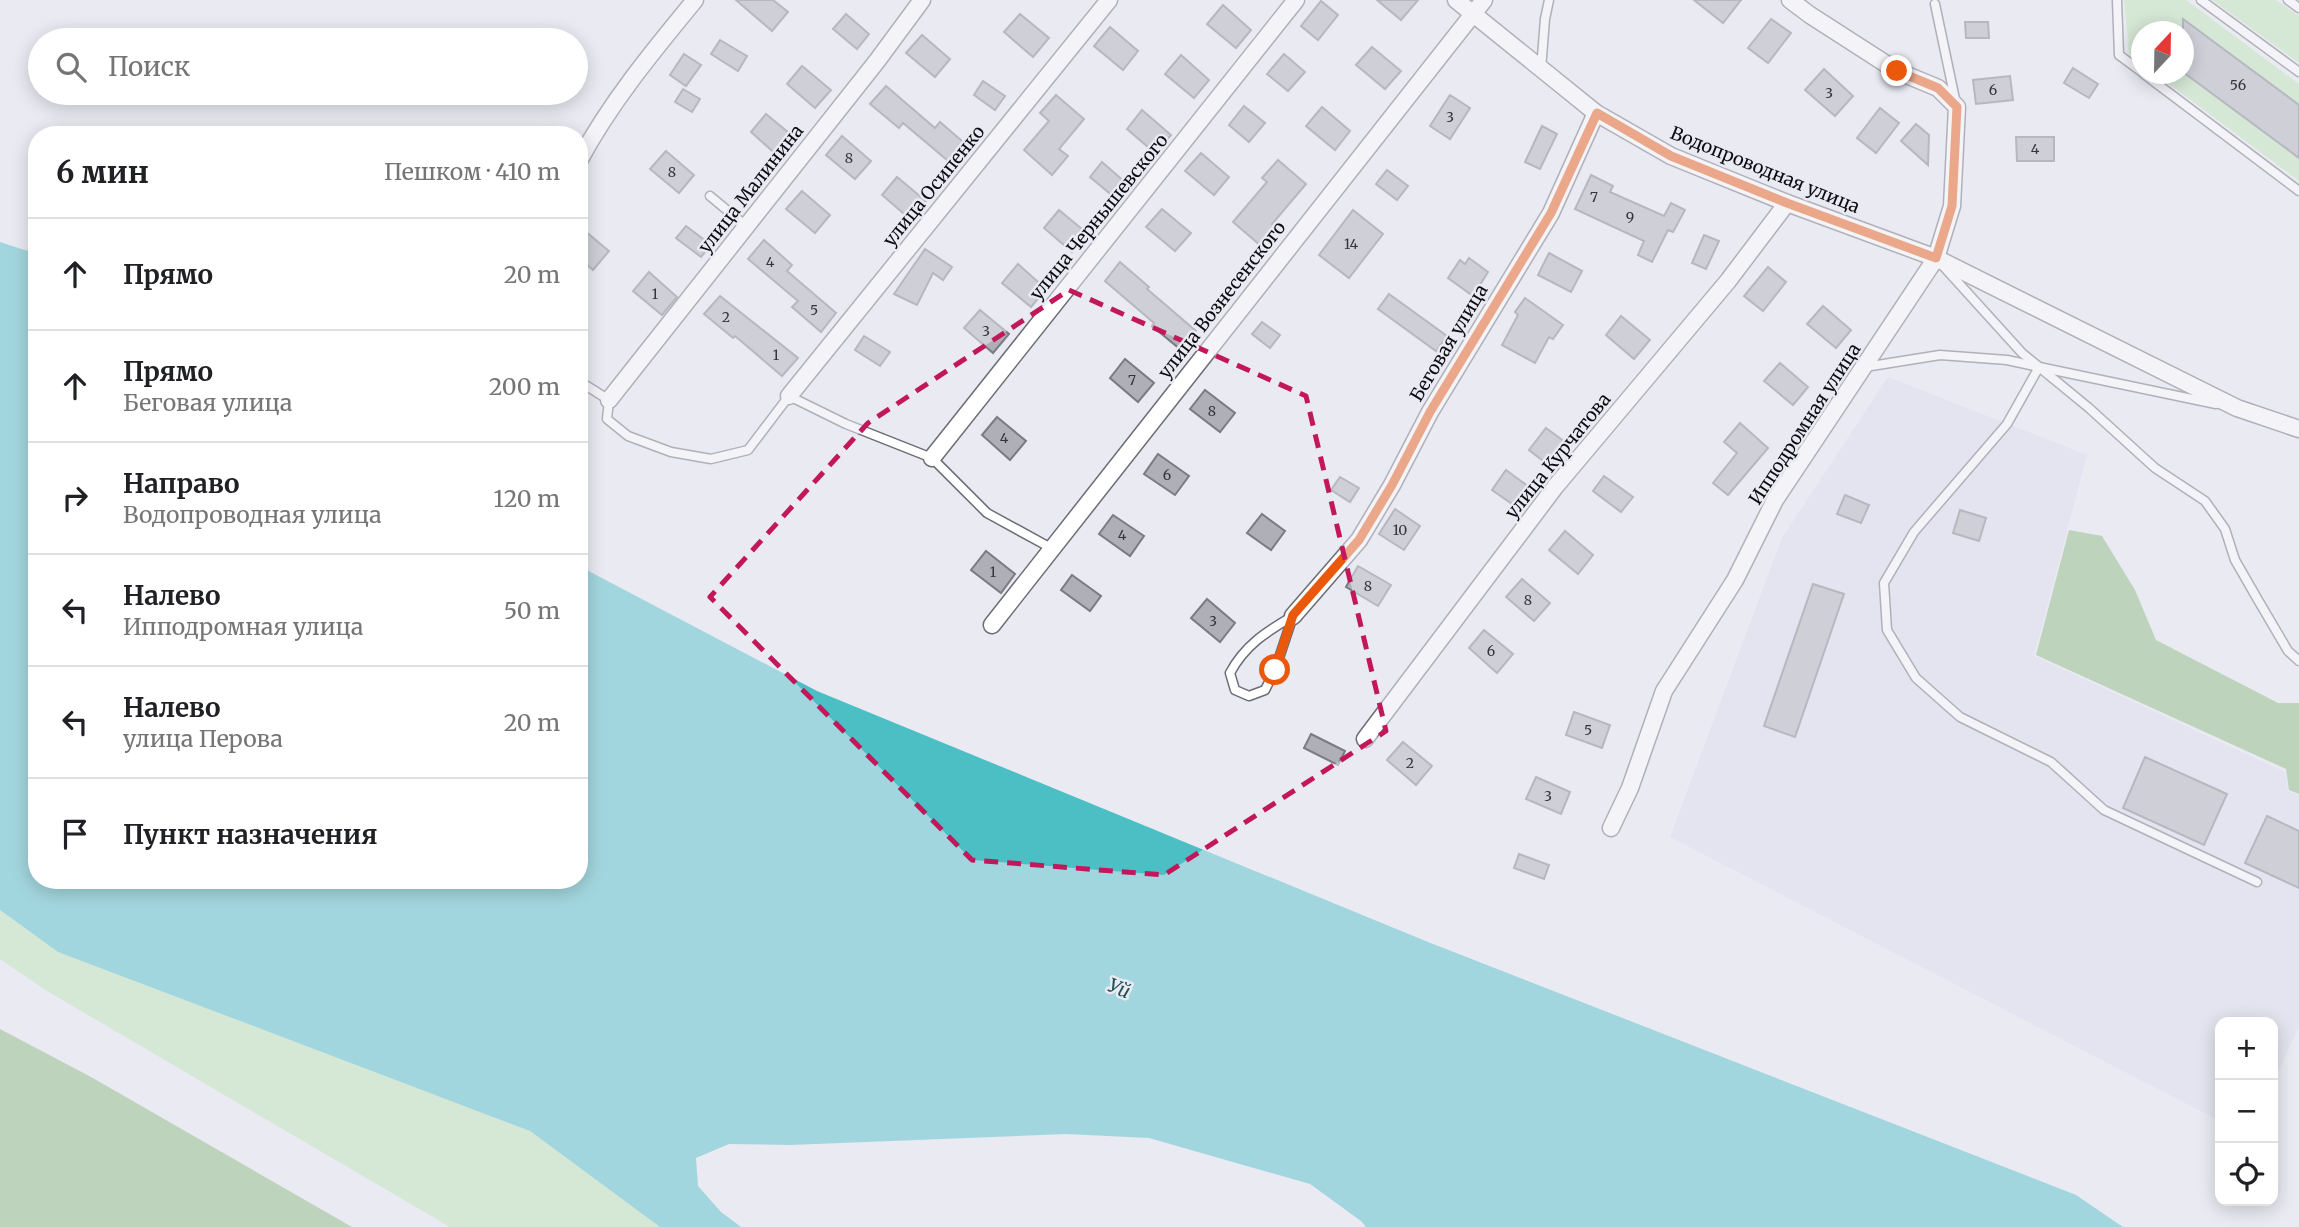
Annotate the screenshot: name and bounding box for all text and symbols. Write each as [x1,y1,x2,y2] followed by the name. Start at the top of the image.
[2131,21,2194,84] north arrow
[28,28,588,105] search box
[52,48,90,86] icon: search
[108,50,190,83] text: Поиск
[1881,55,1912,86] route end
[2230,76,2246,94] house number: 56
[1989,81,1997,99] house number: 6
[1825,84,1833,102] house number: 3
[1446,108,1454,126] house number: 3
[693,119,808,258] street label: улица Малинина
[878,120,990,251] street label: улица Осипенко
[1667,121,1864,218] street label: Водопроводная улица
[1024,129,1173,304] street label: улица Чернышевского
[2031,140,2040,158] house number: 4
[845,149,853,167] house number: 8
[56,153,149,191] text: 6 мин
[384,157,560,186] text: Пешком · 410 m
[668,163,676,181] house number: 8
[1590,188,1598,206] house number: 7
[1626,208,1634,226] house number: 9
[1153,216,1290,383] street label: улица Вознесенского
[1344,235,1358,253] house number: 14
[766,253,775,271] house number: 4
[56,255,94,293] icon: ahead
[123,258,213,291] text: Прямо
[504,260,560,289] text: 20 m
[1405,280,1493,405] street label: Беговая улица
[652,285,658,303] house number: 1
[810,301,818,319] house number: 5
[722,308,730,326] house number: 2
[982,322,990,340] house number: 3
[1744,338,1866,509] street label: Ипподромная улица
[773,346,779,364] house number: 1
[123,355,213,388] text: Прямо
[56,367,94,405] icon: ahead
[1128,371,1136,389] house number: 7
[489,372,560,401] text: 200 m
[123,388,292,417] text: Беговая улица
[1500,388,1616,523] street label: улица Курчатова
[1208,402,1216,420] house number: 8
[1000,429,1009,447] house number: 4
[1163,466,1171,484] house number: 6
[123,467,240,500] text: Направо
[56,479,94,517] icon: right
[494,484,560,513] text: 120 m
[123,500,382,529] text: Водопроводная улица
[1393,521,1407,539] house number: 10
[1118,526,1127,544] house number: 4
[990,563,996,581] house number: 1
[1364,577,1372,595] house number: 8
[123,579,221,612] text: Налево
[56,591,94,629] icon: left
[1524,591,1532,609] house number: 8
[504,596,560,625] text: 50 m
[123,612,363,641] text: Ипподромная улица
[1209,612,1217,630] house number: 3
[1487,642,1495,660] house number: 6
[1259,654,1290,685] route start
[123,691,221,724] text: Налево
[56,703,94,741] icon: left
[504,708,560,737] text: 20 m
[1584,721,1592,739] house number: 5
[123,724,283,753] text: улица Перова
[1406,754,1414,772] house number: 2
[1544,787,1552,805] house number: 3
[56,815,94,853] icon: arrive
[123,818,377,851] text: Пункт назначения
[1104,972,1134,1004] water label: Уй
[2215,1017,2278,1206] map controls
[2215,1017,2278,1080] button: +
[2215,1080,2278,1143] button: −
[2215,1143,2278,1206] button: locate

